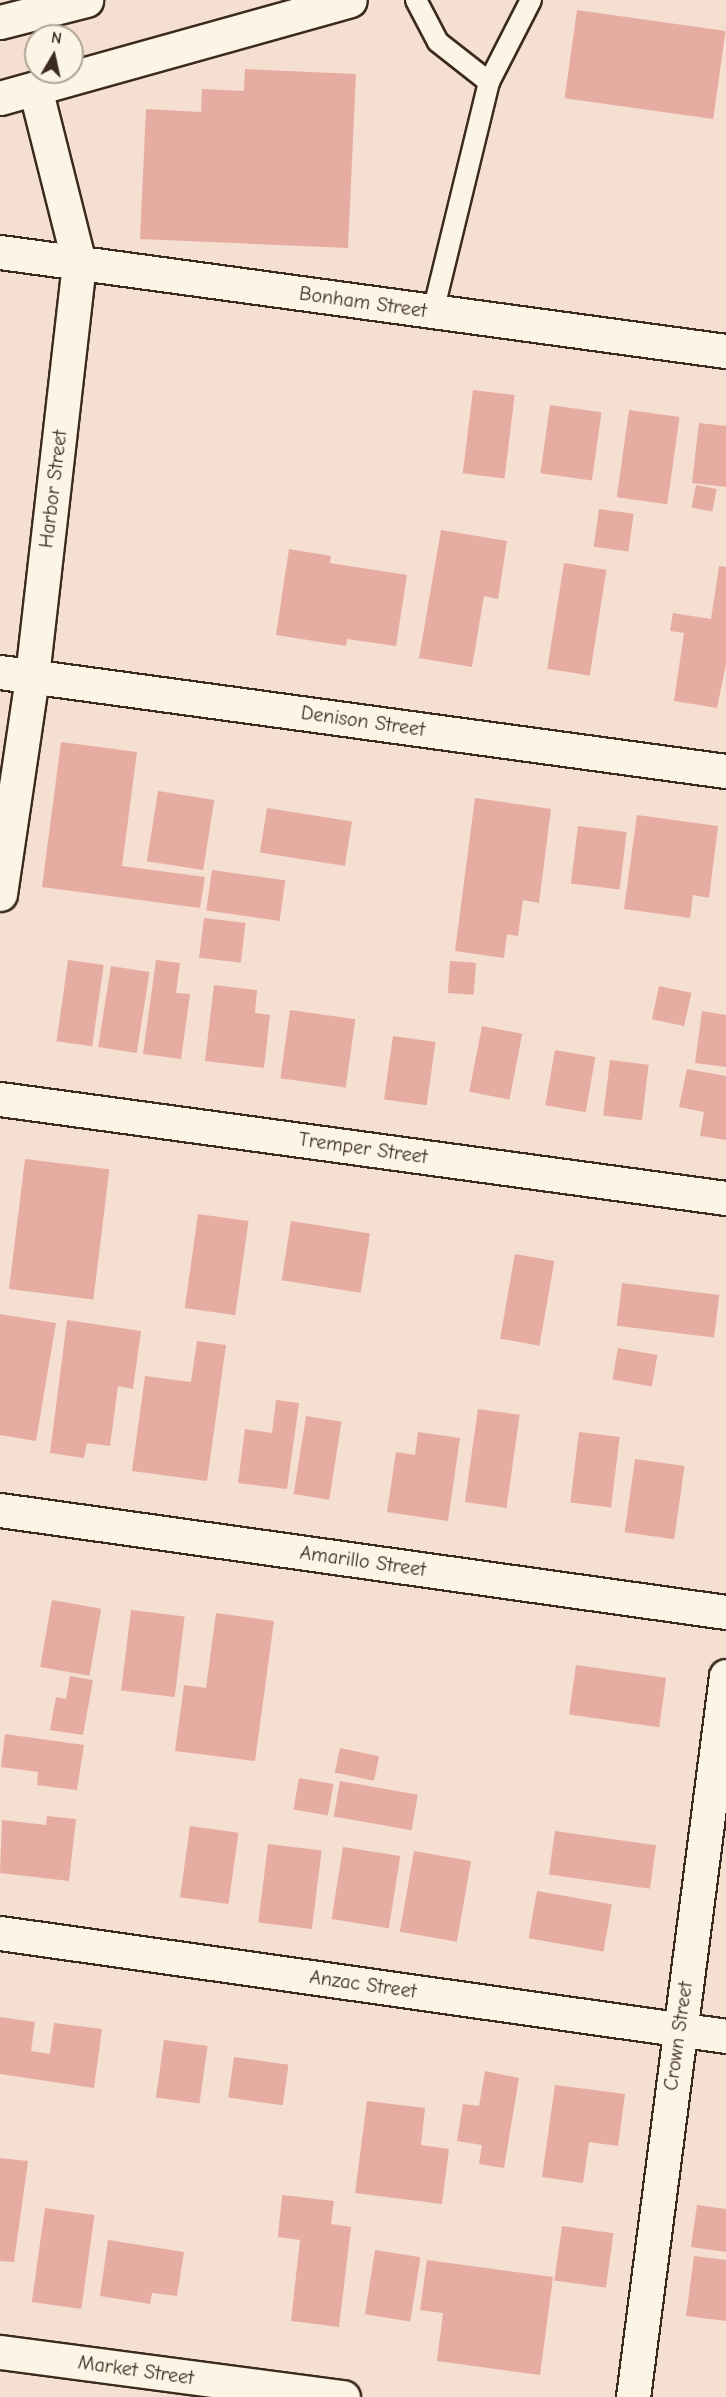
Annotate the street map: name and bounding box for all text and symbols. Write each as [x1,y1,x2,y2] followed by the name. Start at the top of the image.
[24,24,84,84] north arrow
[50,28,63,48] text: N
[298,281,428,323] street label: Bonham Street
[34,429,72,549] street label: Harbor Street
[300,700,426,742] street label: Denison Street
[297,1127,429,1169] street label: Tremper Street
[298,1540,428,1582] street label: Amarillo Street
[308,1965,418,2003] street label: Anzac Street
[658,1980,698,2092] street label: Crown Street
[77,2350,195,2390] street label: Market Street

